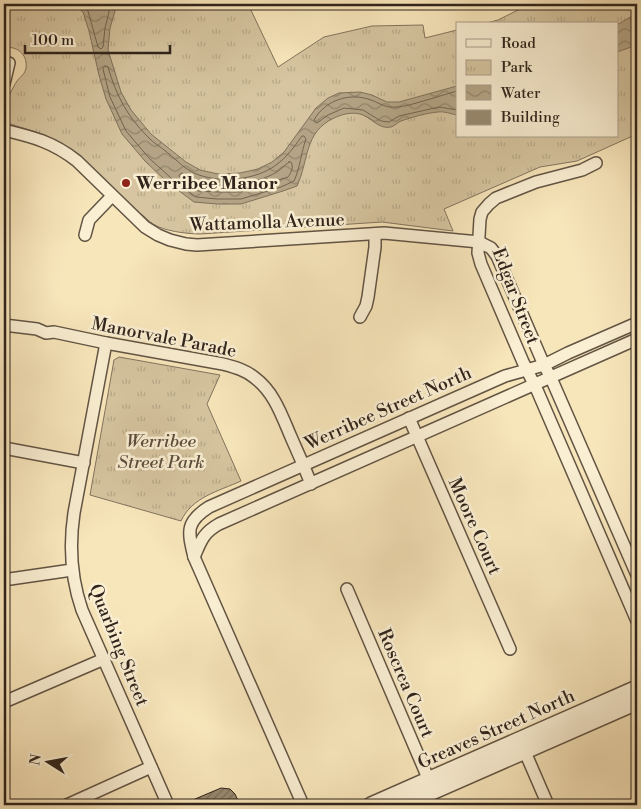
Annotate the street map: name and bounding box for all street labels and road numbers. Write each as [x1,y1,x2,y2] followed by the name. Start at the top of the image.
[188,208,345,237] street label: Wattamolla Avenue
[487,245,545,348] street label: Edgar Street
[90,312,238,363] street label: Manorvale Parade
[300,361,475,456] street label: Werribee Street North
[443,474,506,579] street label: Moore Court
[84,581,154,710] street label: Quarbing Street
[372,625,439,742] street label: Roscrea Court
[414,684,579,774] street label: Greaves Street North

